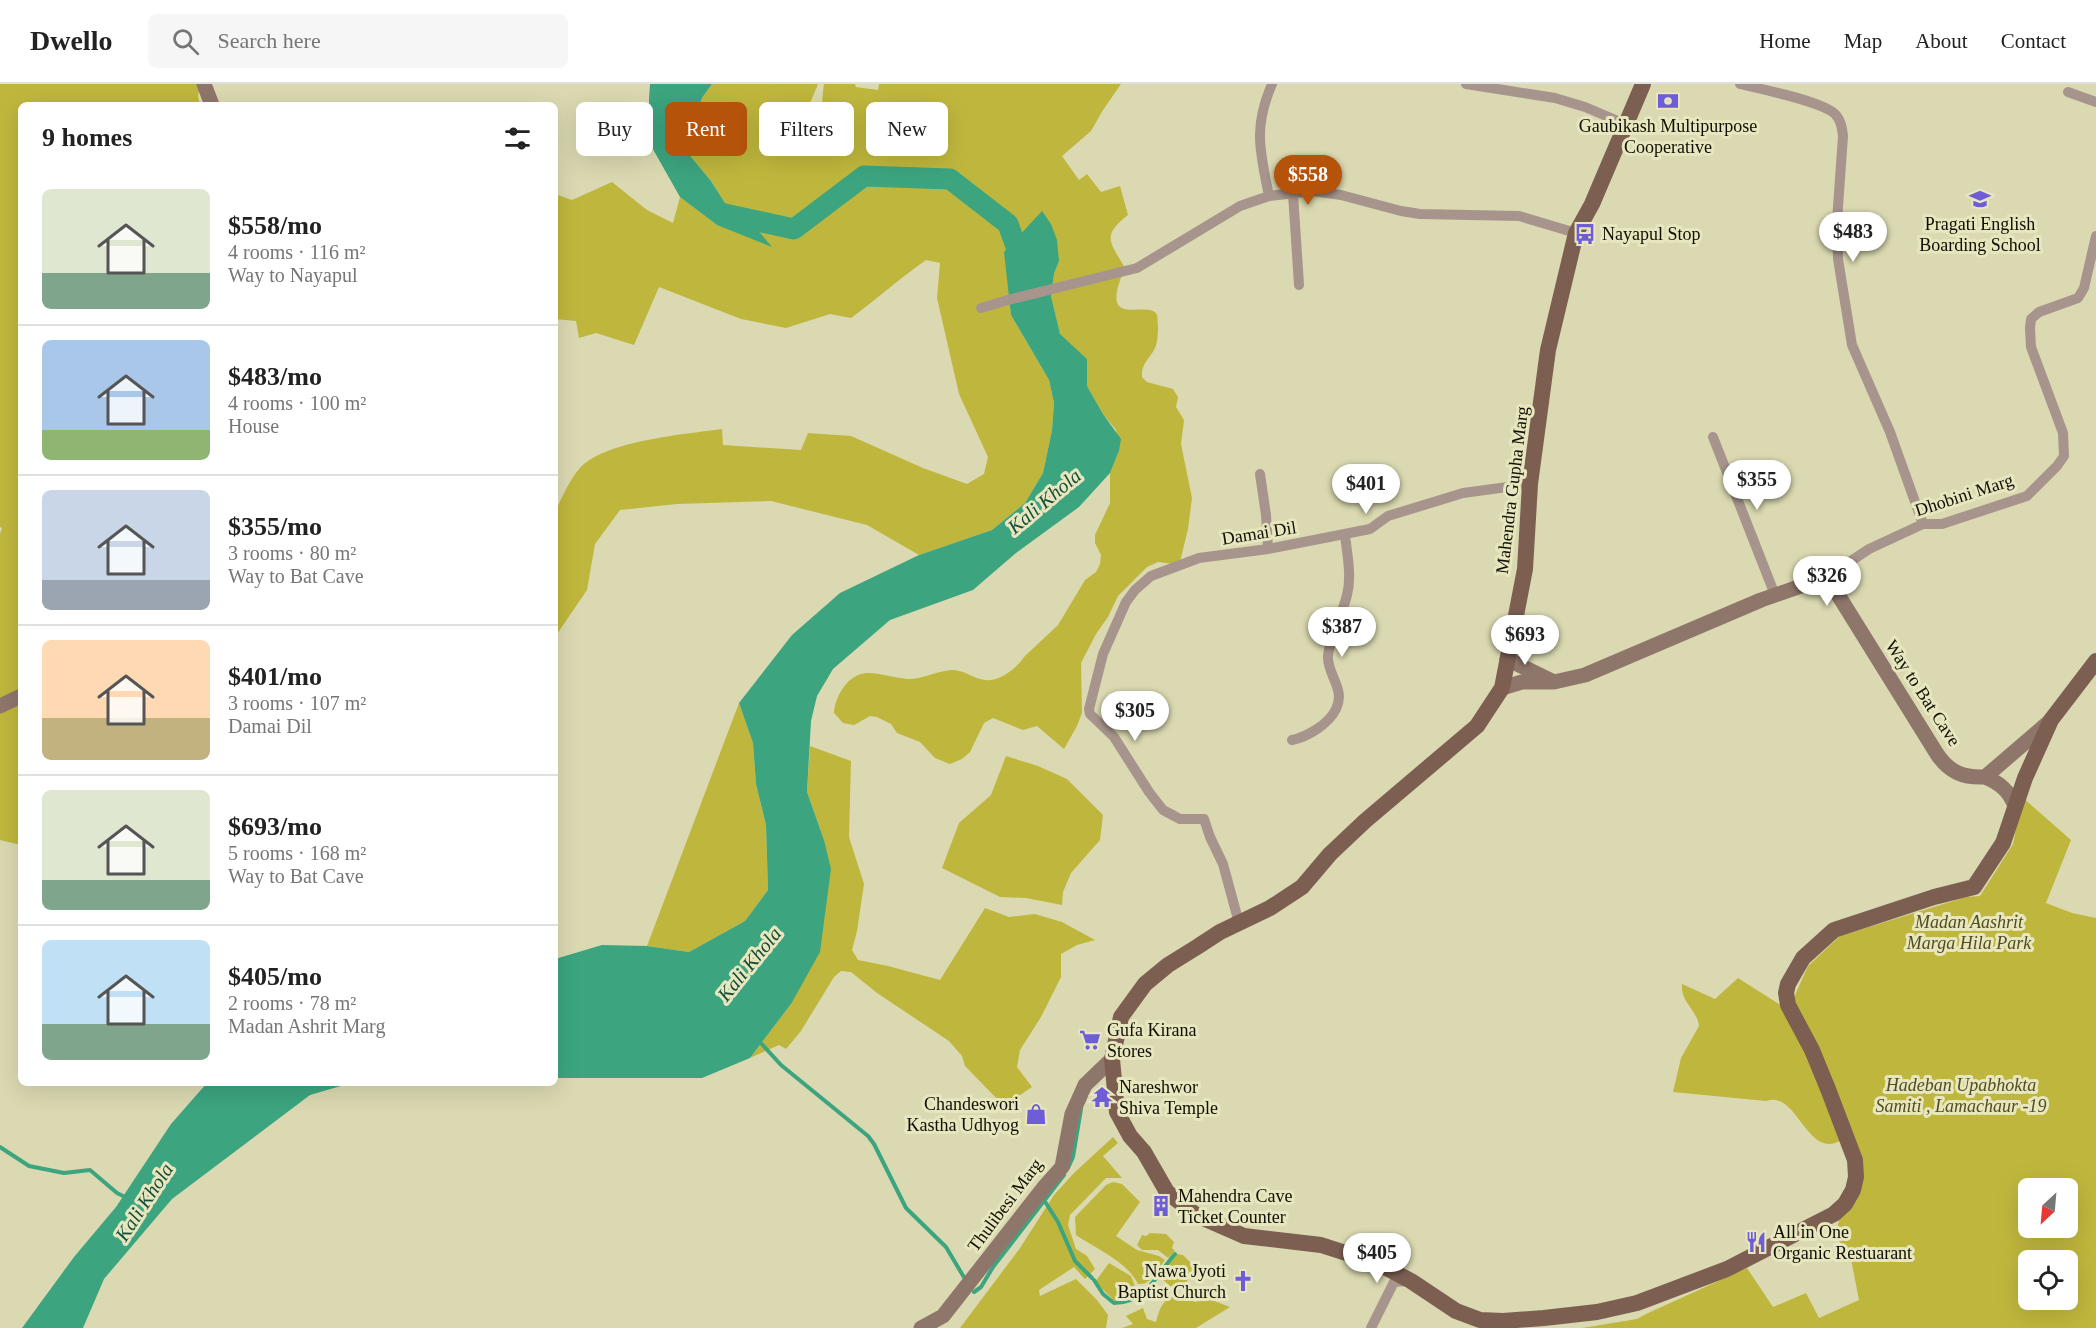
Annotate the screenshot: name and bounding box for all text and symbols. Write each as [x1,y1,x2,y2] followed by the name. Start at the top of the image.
[148,14,568,68] search box
[30,25,112,56] text: Dwello
[169,25,202,58] icon: search
[217,28,321,53] text: Search here
[1759,29,1811,53] text: Home
[1844,29,1882,53] text: Map
[1915,29,1968,53] text: About
[2001,29,2066,53] text: Contact
[1656,89,1680,113] bank icon: Gaubikash Multipurpose Cooperative
[576,102,653,156] chip: Buy
[665,102,747,156] chip: Rent
[759,102,854,156] chip: Filters
[866,102,948,156] chip: New
[1579,116,1757,157] place label: Gaubikash Multipurpose Cooperative
[501,122,534,155] icon: filters
[42,123,132,152] text: 9 homes
[1272,155,1344,206] pin: $558
[1288,163,1328,185] text: $558
[1968,187,1992,211] school or university icon: Pragati English Boarding School
[228,211,322,240] text: $558/mo
[1817,212,1889,263] pin: $483
[90,213,162,285] icon: home
[1919,214,2041,255] place label: Pragati English Boarding School
[1833,220,1873,242] text: $483
[1573,222,1597,246] bus stop icon: Nayapul Stop
[1602,224,1701,244] place label: Nayapul Stop
[228,241,365,263] text: 4 rooms · 116 m²
[228,264,357,286] text: Way to Nayapul
[228,362,322,391] text: $483/mo
[90,364,162,436] icon: home
[228,392,366,414] text: 4 rooms · 100 m²
[1492,405,1532,575] street label: Mahendra Gupha Marg
[228,415,279,437] text: House
[1721,460,1793,511] pin: $355
[1002,464,1085,538] water label: Kali Khola
[1330,464,1402,515] pin: $401
[1737,468,1777,490] text: $355
[1912,470,2016,520] street label: Dhobini Marg
[1346,472,1386,494] text: $401
[228,512,322,541] text: $355/mo
[90,514,162,586] icon: home
[1220,517,1298,549] street label: Damai Dil
[228,542,356,564] text: 3 rooms · 80 m²
[1791,556,1863,607] pin: $326
[1807,564,1847,586] text: $326
[228,565,364,587] text: Way to Bat Cave
[1306,607,1378,658] pin: $387
[1322,615,1362,637] text: $387
[1489,615,1561,666] pin: $693
[1505,623,1545,645] text: $693
[1881,636,1965,750] street label: Way to Bat Cave
[228,662,322,691] text: $401/mo
[90,664,162,736] icon: home
[1099,691,1171,742] pin: $305
[228,692,366,714] text: 3 rooms · 107 m²
[1115,699,1155,721] text: $305
[228,715,312,737] text: Damai Dil
[228,812,322,841] text: $693/mo
[90,814,162,886] icon: home
[228,842,366,864] text: 5 rooms · 168 m²
[228,865,364,887] text: Way to Bat Cave
[1906,912,2032,953] park label: Madan Aashrit Marga Hila Park
[712,923,785,1006] water label: Kali Khola
[228,962,322,991] text: $405/mo
[90,964,162,1036] icon: home
[228,992,356,1014] text: 2 rooms · 78 m²
[228,1015,385,1037] text: Madan Ashrit Marg
[1107,1020,1196,1061] place label: Gufa Kirana Stores
[1078,1028,1102,1052] supermarket icon: Gufa Kirana Stores
[1876,1075,2047,1116] park label: Hadeban Upabhokta Samiti , Lamachaur -19
[1119,1077,1218,1118] place label: Nareshwor Shiva Temple
[1090,1085,1114,1109] temple icon: Nareshwor Shiva Temple
[907,1094,1019,1135] place label: Chandeswori Kastha Udhyog
[1024,1102,1048,1126] shop icon: Chandeswori Kastha Udhyog
[964,1155,1046,1255] street label: Thulibesi Marg
[110,1159,177,1246] water label: Kali Khola
[2018,1178,2078,1238] north arrow
[2018,1178,2078,1310] map controls
[1178,1186,1292,1227] place label: Mahendra Cave Ticket Counter
[1149,1194,1173,1218] building icon: Mahendra Cave Ticket Counter
[1773,1222,1912,1263] place label: All in One Organic Restuarant
[1744,1230,1768,1254] restaurant icon: All in One Organic Restuarant
[1341,1233,1413,1284] pin: $405
[1357,1241,1397,1263] text: $405
[2018,1250,2078,1310] button: locate
[1118,1261,1226,1302] place label: Nawa Jyoti Baptist Church
[1231,1269,1255,1293] church icon: Nawa Jyoti Baptist Church

